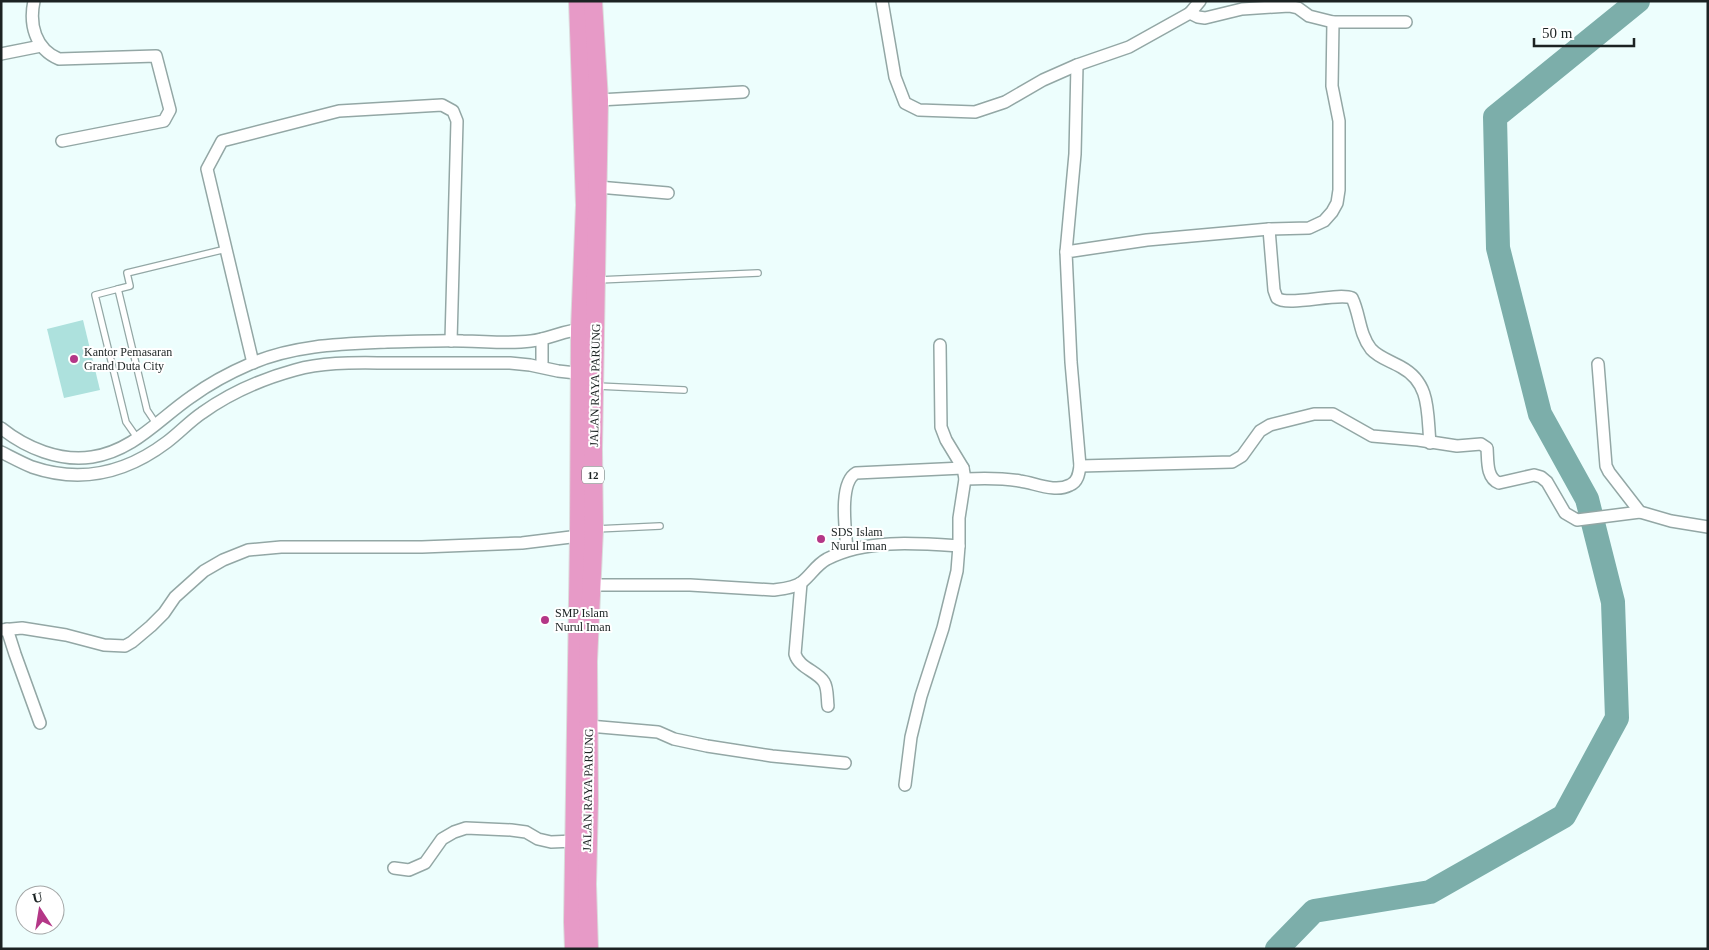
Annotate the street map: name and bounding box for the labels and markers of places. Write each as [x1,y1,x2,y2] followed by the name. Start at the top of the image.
[84,345,172,373] place label: Kantor Pemasaran Grand Duta City
[68,353,80,365] marker: Kantor Pemasaran Grand Duta City
[831,525,887,553] place label: SDS Islam Nurul Iman
[815,533,827,545] marker: SDS Islam Nurul Iman
[555,606,611,634] place label: SMP Islam Nurul Iman
[539,614,551,626] marker: SMP Islam Nurul Iman

